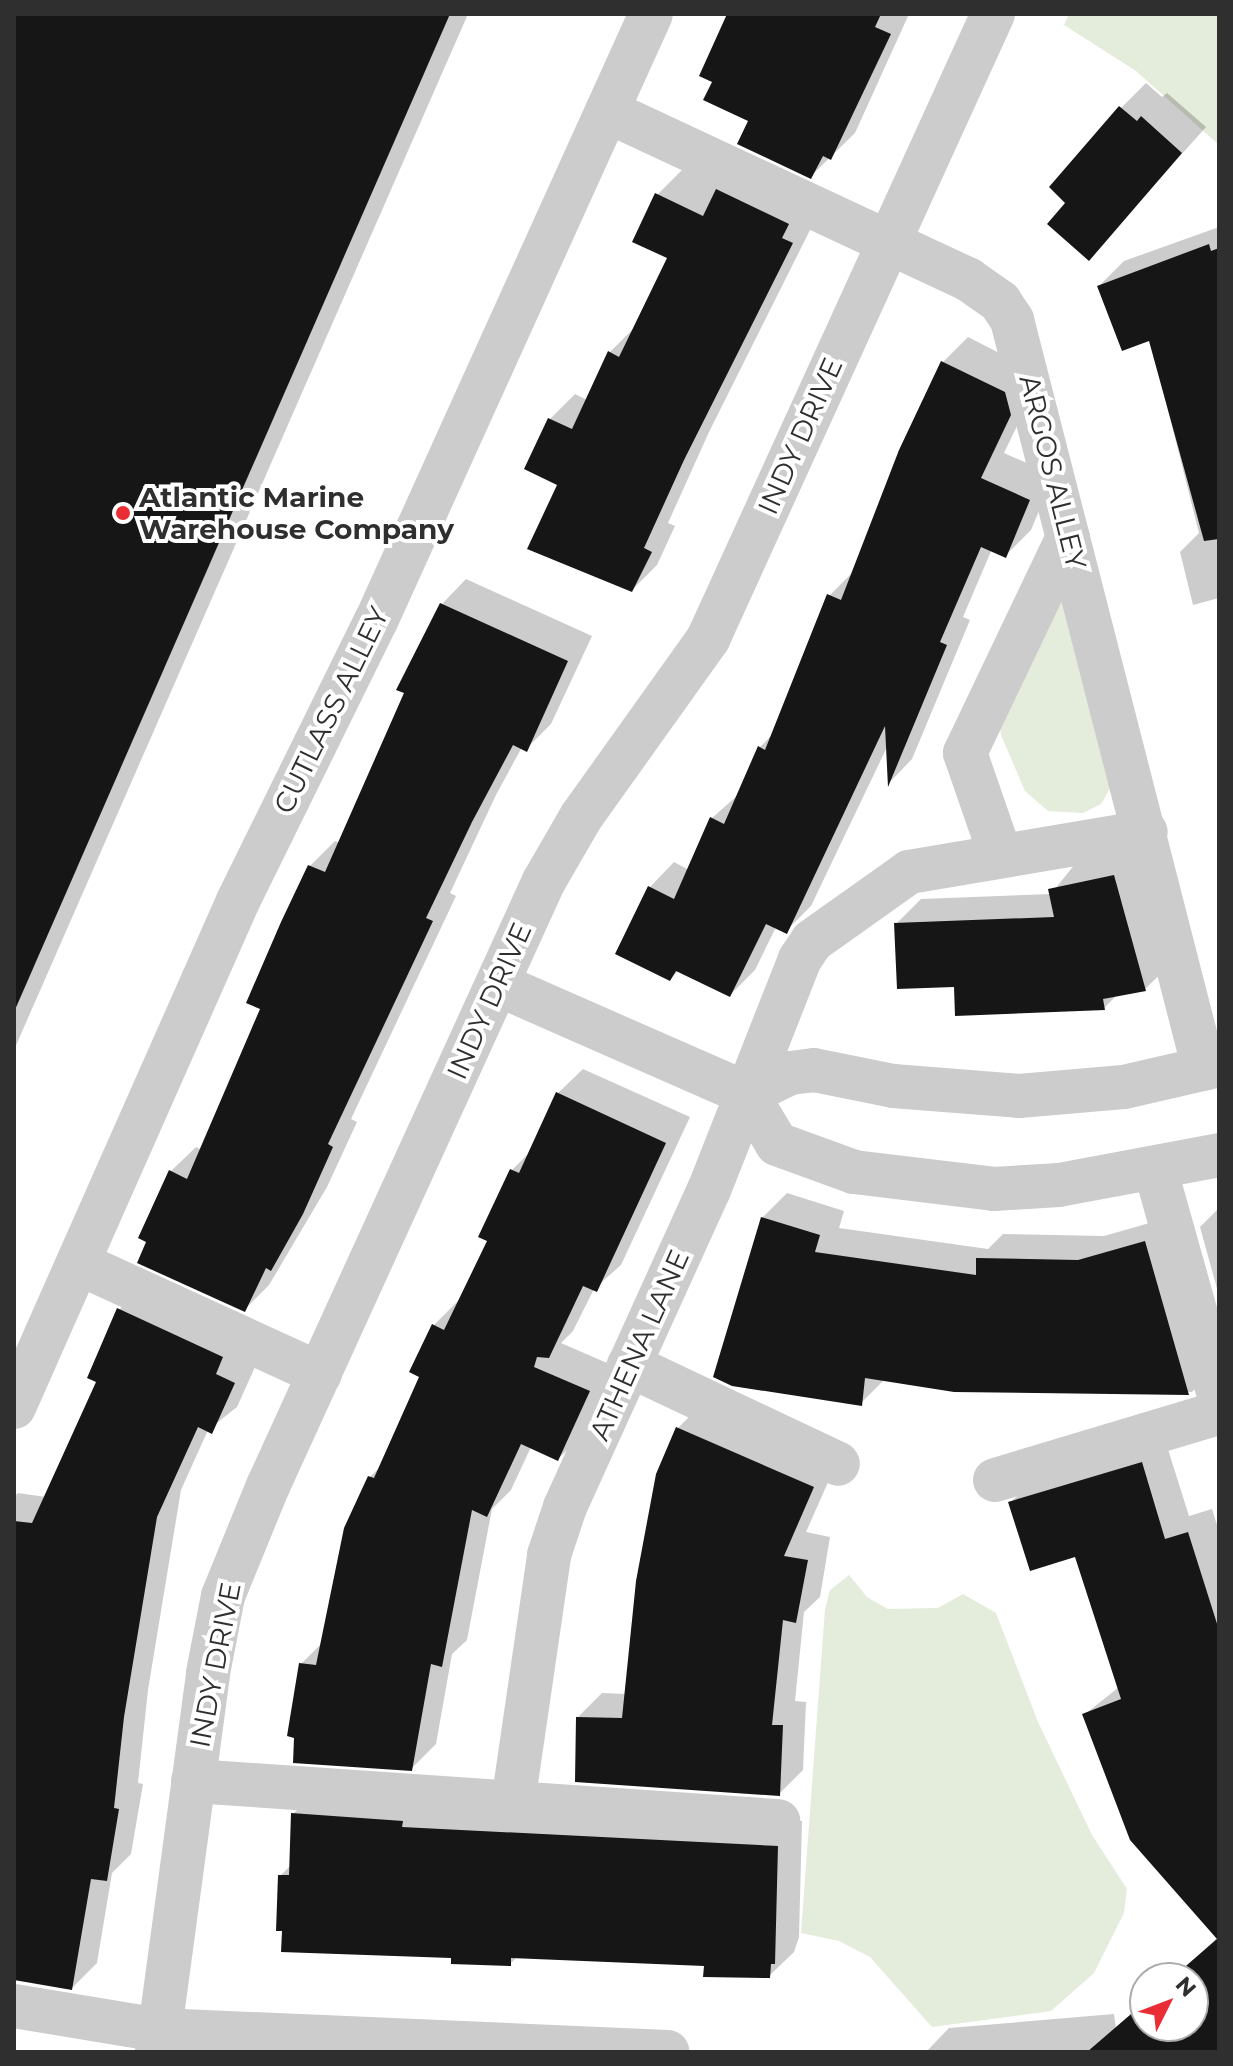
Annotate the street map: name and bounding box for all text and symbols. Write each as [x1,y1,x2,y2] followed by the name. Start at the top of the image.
[751,352,849,520] street label: INDY DRIVE
[1013,371,1093,573] street label: ARGOS ALLEY
[139,480,454,546] place label: Atlantic Marine Warehouse Company
[114,504,132,522] marker: Atlantic Marine Warehouse Company
[267,601,395,819] street label: CUTLASS ALLEY
[440,917,538,1085] street label: INDY DRIVE
[582,1245,696,1445] street label: ATHENA LANE
[182,1579,248,1751] street label: INDY DRIVE
[1129,1962,1209,2042] north arrow
[1170,1971,1202,2003] text: N

